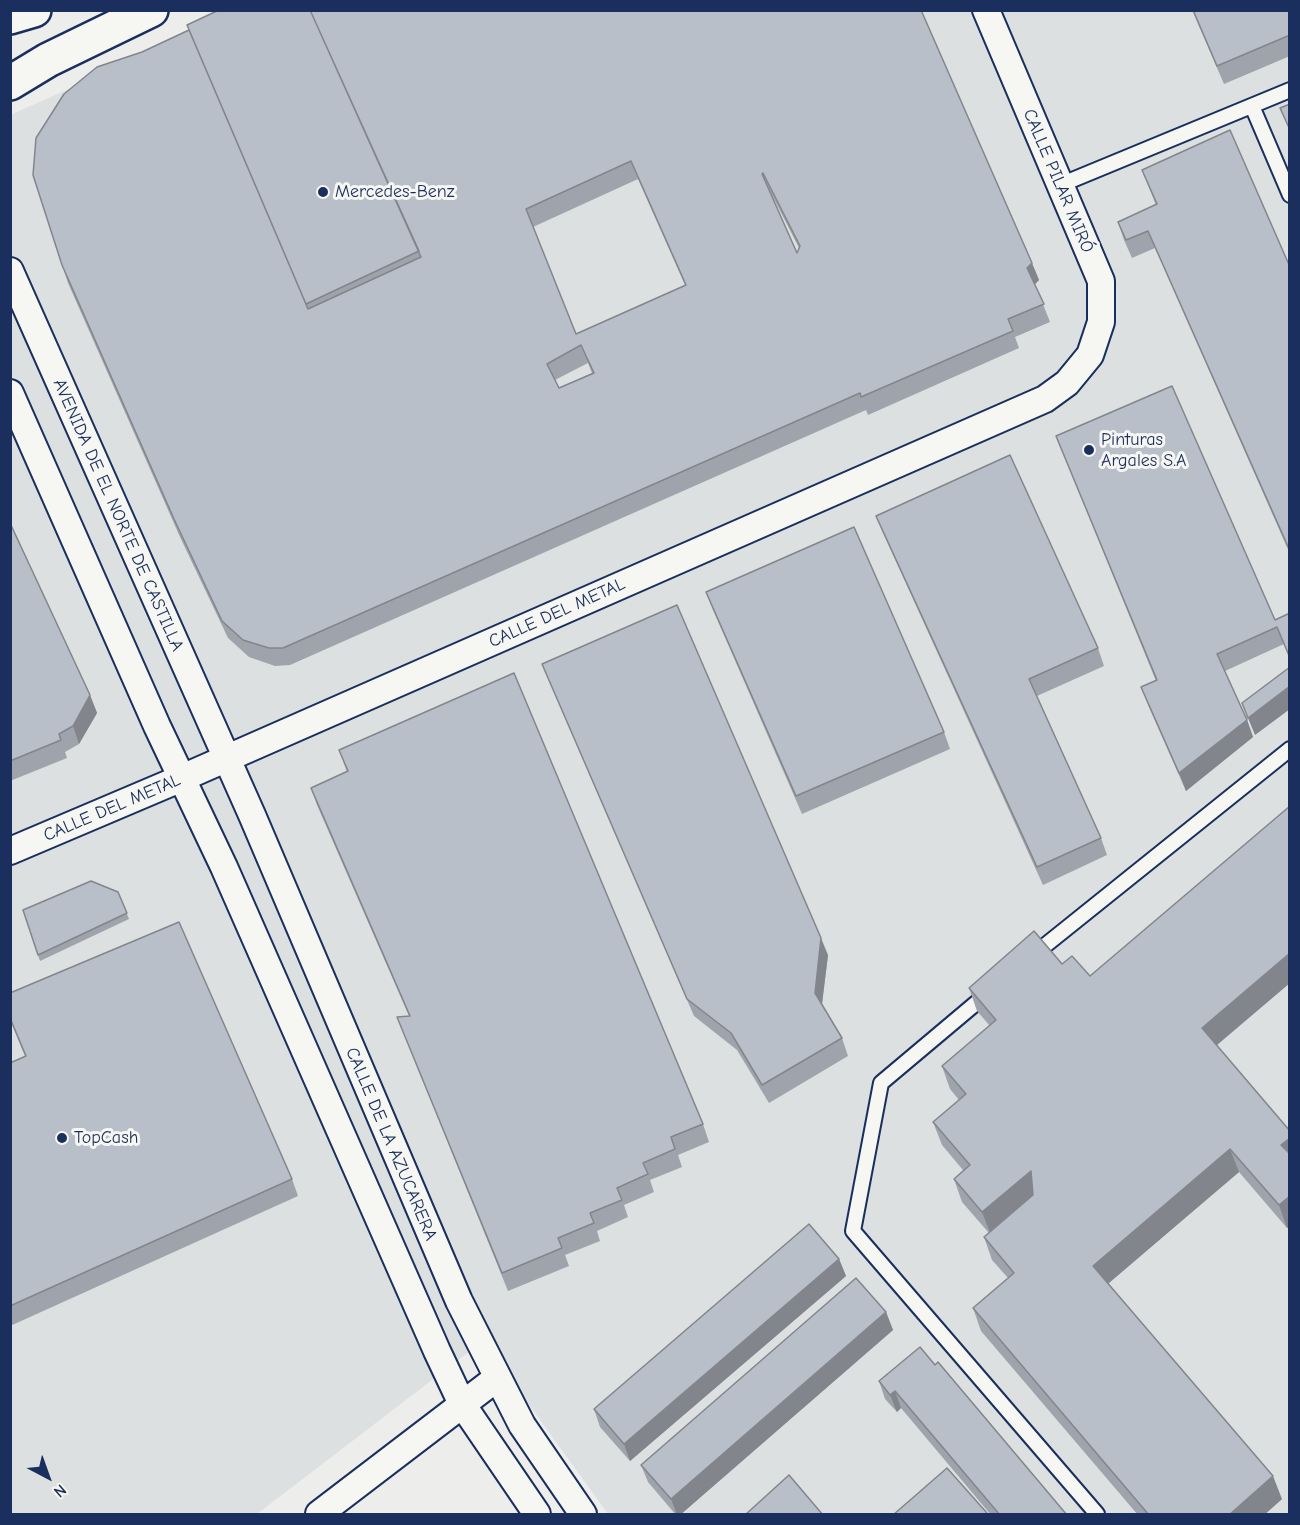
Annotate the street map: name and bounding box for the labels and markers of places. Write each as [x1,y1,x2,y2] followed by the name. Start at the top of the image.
[335,181,455,203] place label: Mercedes-Benz
[316,185,330,199] marker: Mercedes-Benz
[1101,429,1186,472] place label: Pinturas Argales S.A
[1082,443,1096,457] marker: Pinturas Argales S.A
[74,1127,138,1149] place label: TopCash
[55,1131,69,1145] marker: TopCash

